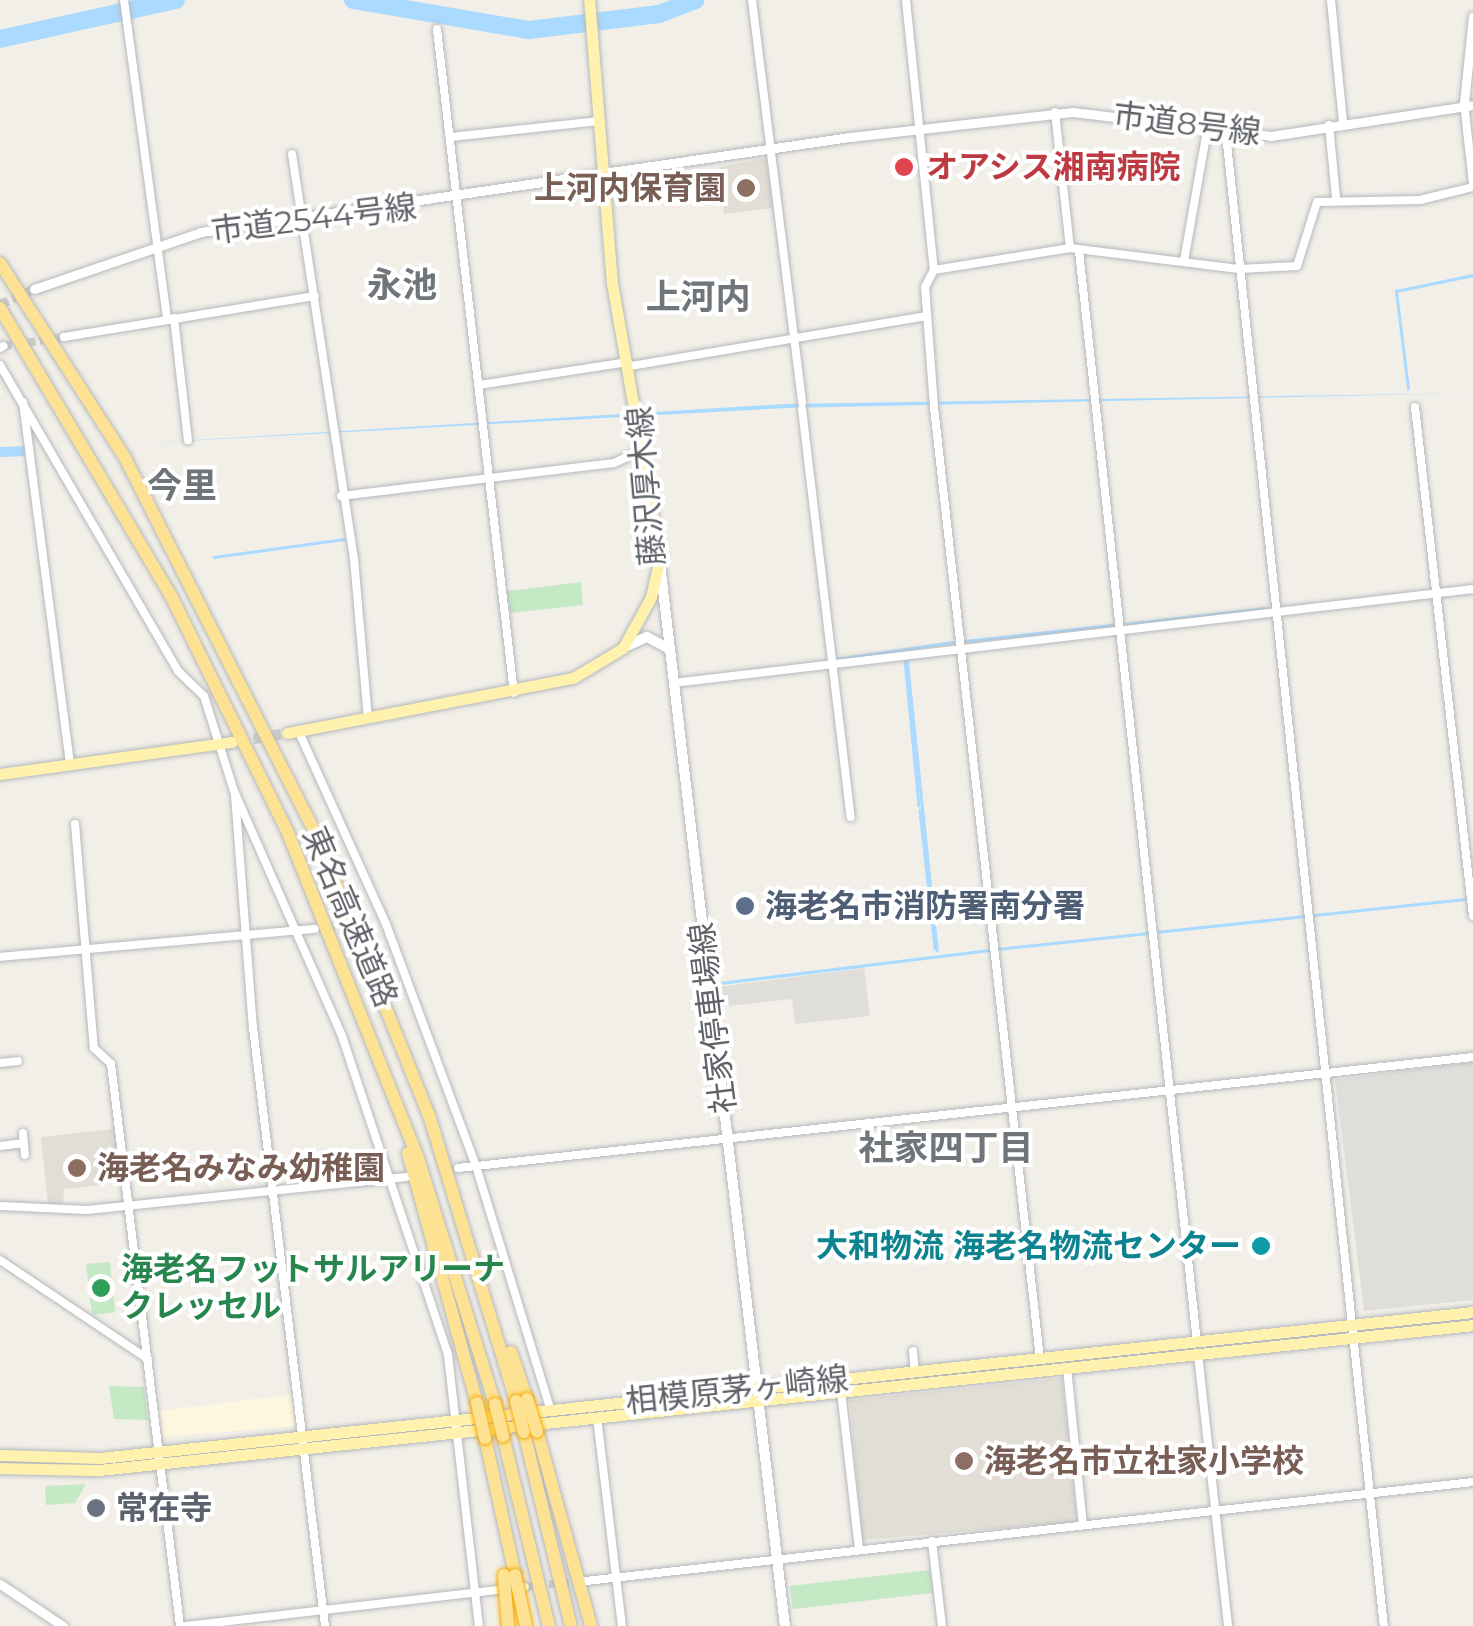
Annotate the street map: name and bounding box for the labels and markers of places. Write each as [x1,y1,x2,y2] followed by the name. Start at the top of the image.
[926,148,1182,186] place label: オアシス湘南病院
[891,154,917,180] marker: オアシス湘南病院
[534,169,726,207] place label: 上河内保育園
[735,177,757,199] marker: 上河内保育園
[765,887,1085,925] place label: 海老名市消防署南分署
[734,895,756,917] marker: 海老名市消防署南分署
[97,1149,385,1187] place label: 海老名みなみ幼稚園
[66,1157,88,1179] marker: 海老名みなみ幼稚園
[816,1227,1241,1265] place label: 大和物流 海老名物流センター
[1250,1235,1272,1257] marker: 大和物流 海老名物流センター
[121,1251,505,1326] place label: 海老名フットサルアリーナ クレッセル
[90,1277,112,1299] marker: 海老名フットサルアリーナ クレッセル
[984,1442,1304,1480] place label: 海老名市立社家小学校
[953,1450,975,1472] marker: 海老名市立社家小学校
[116,1489,212,1527] place label: 常在寺
[85,1497,107,1519] marker: 常在寺

